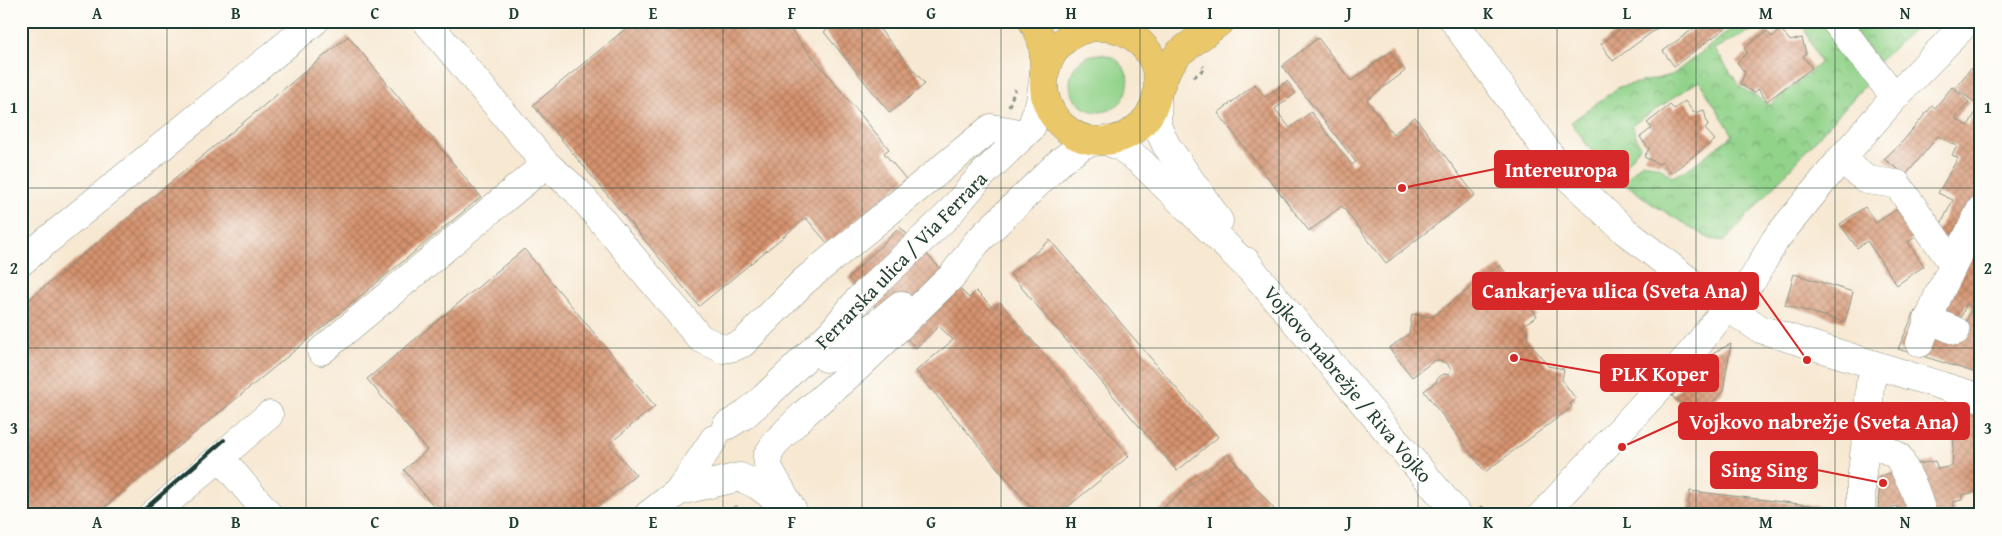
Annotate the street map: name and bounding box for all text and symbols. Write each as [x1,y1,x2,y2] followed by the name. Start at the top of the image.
[92,1,103,25] text: A
[231,1,241,25] text: B
[370,1,380,25] text: C
[509,1,519,25] text: D
[649,1,658,25] text: E
[788,1,796,25] text: F
[926,1,936,25] text: G
[1065,1,1077,25] text: H
[1207,1,1213,25] text: I
[1343,1,1352,25] text: J
[1483,1,1494,25] text: K
[1623,1,1632,25] text: L
[1759,1,1773,25] text: M
[1900,1,1911,25] text: N
[10,95,18,119] text: 1
[1984,95,1992,119] text: 1
[1495,151,1628,187] callout: Intereuropa
[1505,154,1618,185] text: Intereuropa
[808,164,994,355] street label: Ferrarska ulica / Via Ferrara
[10,256,18,280] text: 2
[1984,256,1992,280] text: 2
[1473,273,1758,309] callout: Cankarjeva ulica (Sveta Ana)
[1482,275,1748,306] text: Cankarjeva ulica (Sveta Ana)
[1257,279,1440,488] street label: Vojkovo nabrežje / Riva Vojko
[1601,355,1718,391] callout: PLK Koper
[1611,358,1709,389] text: PLK Koper
[1679,403,1969,439] callout: Vojkovo nabrežje (Sveta Ana)
[1689,406,1959,437] text: Vojkovo nabrežje (Sveta Ana)
[10,416,18,440] text: 3
[1984,416,1992,440] text: 3
[1711,452,1817,488] callout: Sing Sing
[1721,454,1808,485] text: Sing Sing
[92,510,103,534] text: A
[231,510,241,534] text: B
[370,510,380,534] text: C
[509,510,519,534] text: D
[649,510,658,534] text: E
[788,510,796,534] text: F
[926,510,936,534] text: G
[1065,510,1077,534] text: H
[1207,510,1213,534] text: I
[1343,510,1352,534] text: J
[1483,510,1494,534] text: K
[1623,510,1632,534] text: L
[1759,510,1773,534] text: M
[1900,510,1911,534] text: N

